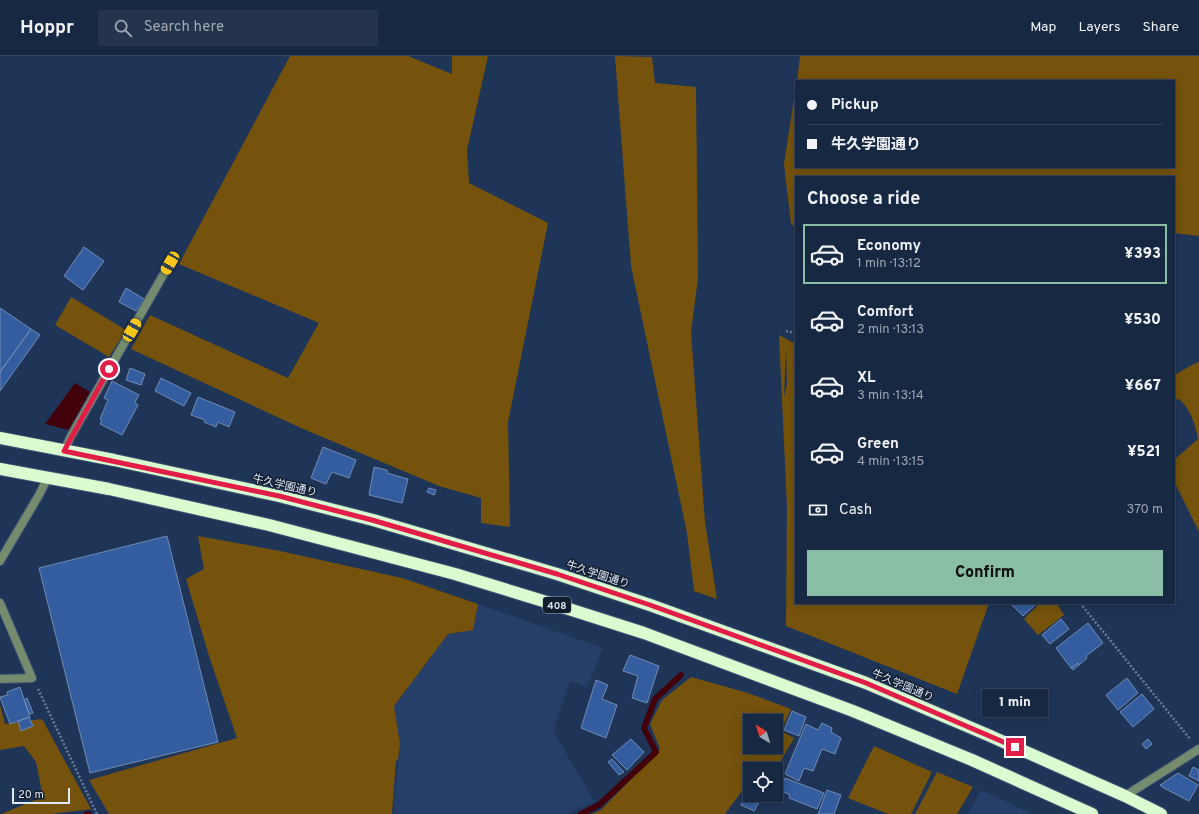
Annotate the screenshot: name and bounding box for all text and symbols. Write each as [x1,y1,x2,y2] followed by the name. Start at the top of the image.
[98,10,378,46] search box
[20,16,74,40] text: Hoppr
[112,17,134,39] icon: search
[144,18,224,37] text: Search here
[1030,19,1056,36] text: Map
[1078,19,1120,36] text: Layers
[1142,19,1179,36] text: Share
[831,96,879,115] text: Pickup
[831,136,921,155] text: 牛久学園通り
[807,188,920,211] text: Choose a ride
[809,236,845,272] icon: car
[857,237,921,256] text: Economy
[1124,245,1161,264] text: ¥393
[159,250,181,276] car
[857,256,921,272] text: 1 min · 13:12
[809,302,845,338] icon: car
[857,303,914,322] text: Comfort
[1124,311,1161,330] text: ¥530
[121,317,143,343] car
[857,322,924,338] text: 2 min · 13:13
[100,360,118,378] route start
[809,368,845,404] icon: car
[857,369,875,388] text: XL
[1125,377,1161,396] text: ¥667
[857,388,924,404] text: 3 min · 13:14
[809,434,845,470] icon: car
[857,435,899,454] text: Green
[1127,443,1161,462] text: ¥521
[857,454,924,470] text: 4 min · 13:15
[251,472,319,500] street label: 牛久学園通り
[807,499,829,521] icon: cash
[839,501,872,520] text: Cash
[1126,502,1163,518] text: 370 m
[807,550,1163,596] button: Confirm
[564,558,631,592] street label: 牛久学園通り
[543,597,571,613] road number: 408
[869,667,936,705] street label: 牛久学園通り
[982,689,1048,717] callout: 1 min
[999,695,1031,711] text: 1 min
[743,714,783,754] north arrow
[743,714,783,802] map controls
[1006,738,1024,756] route end
[743,762,783,802] button: locate
[12,786,70,805] scale bar
[18,788,44,802] text: 20 m

